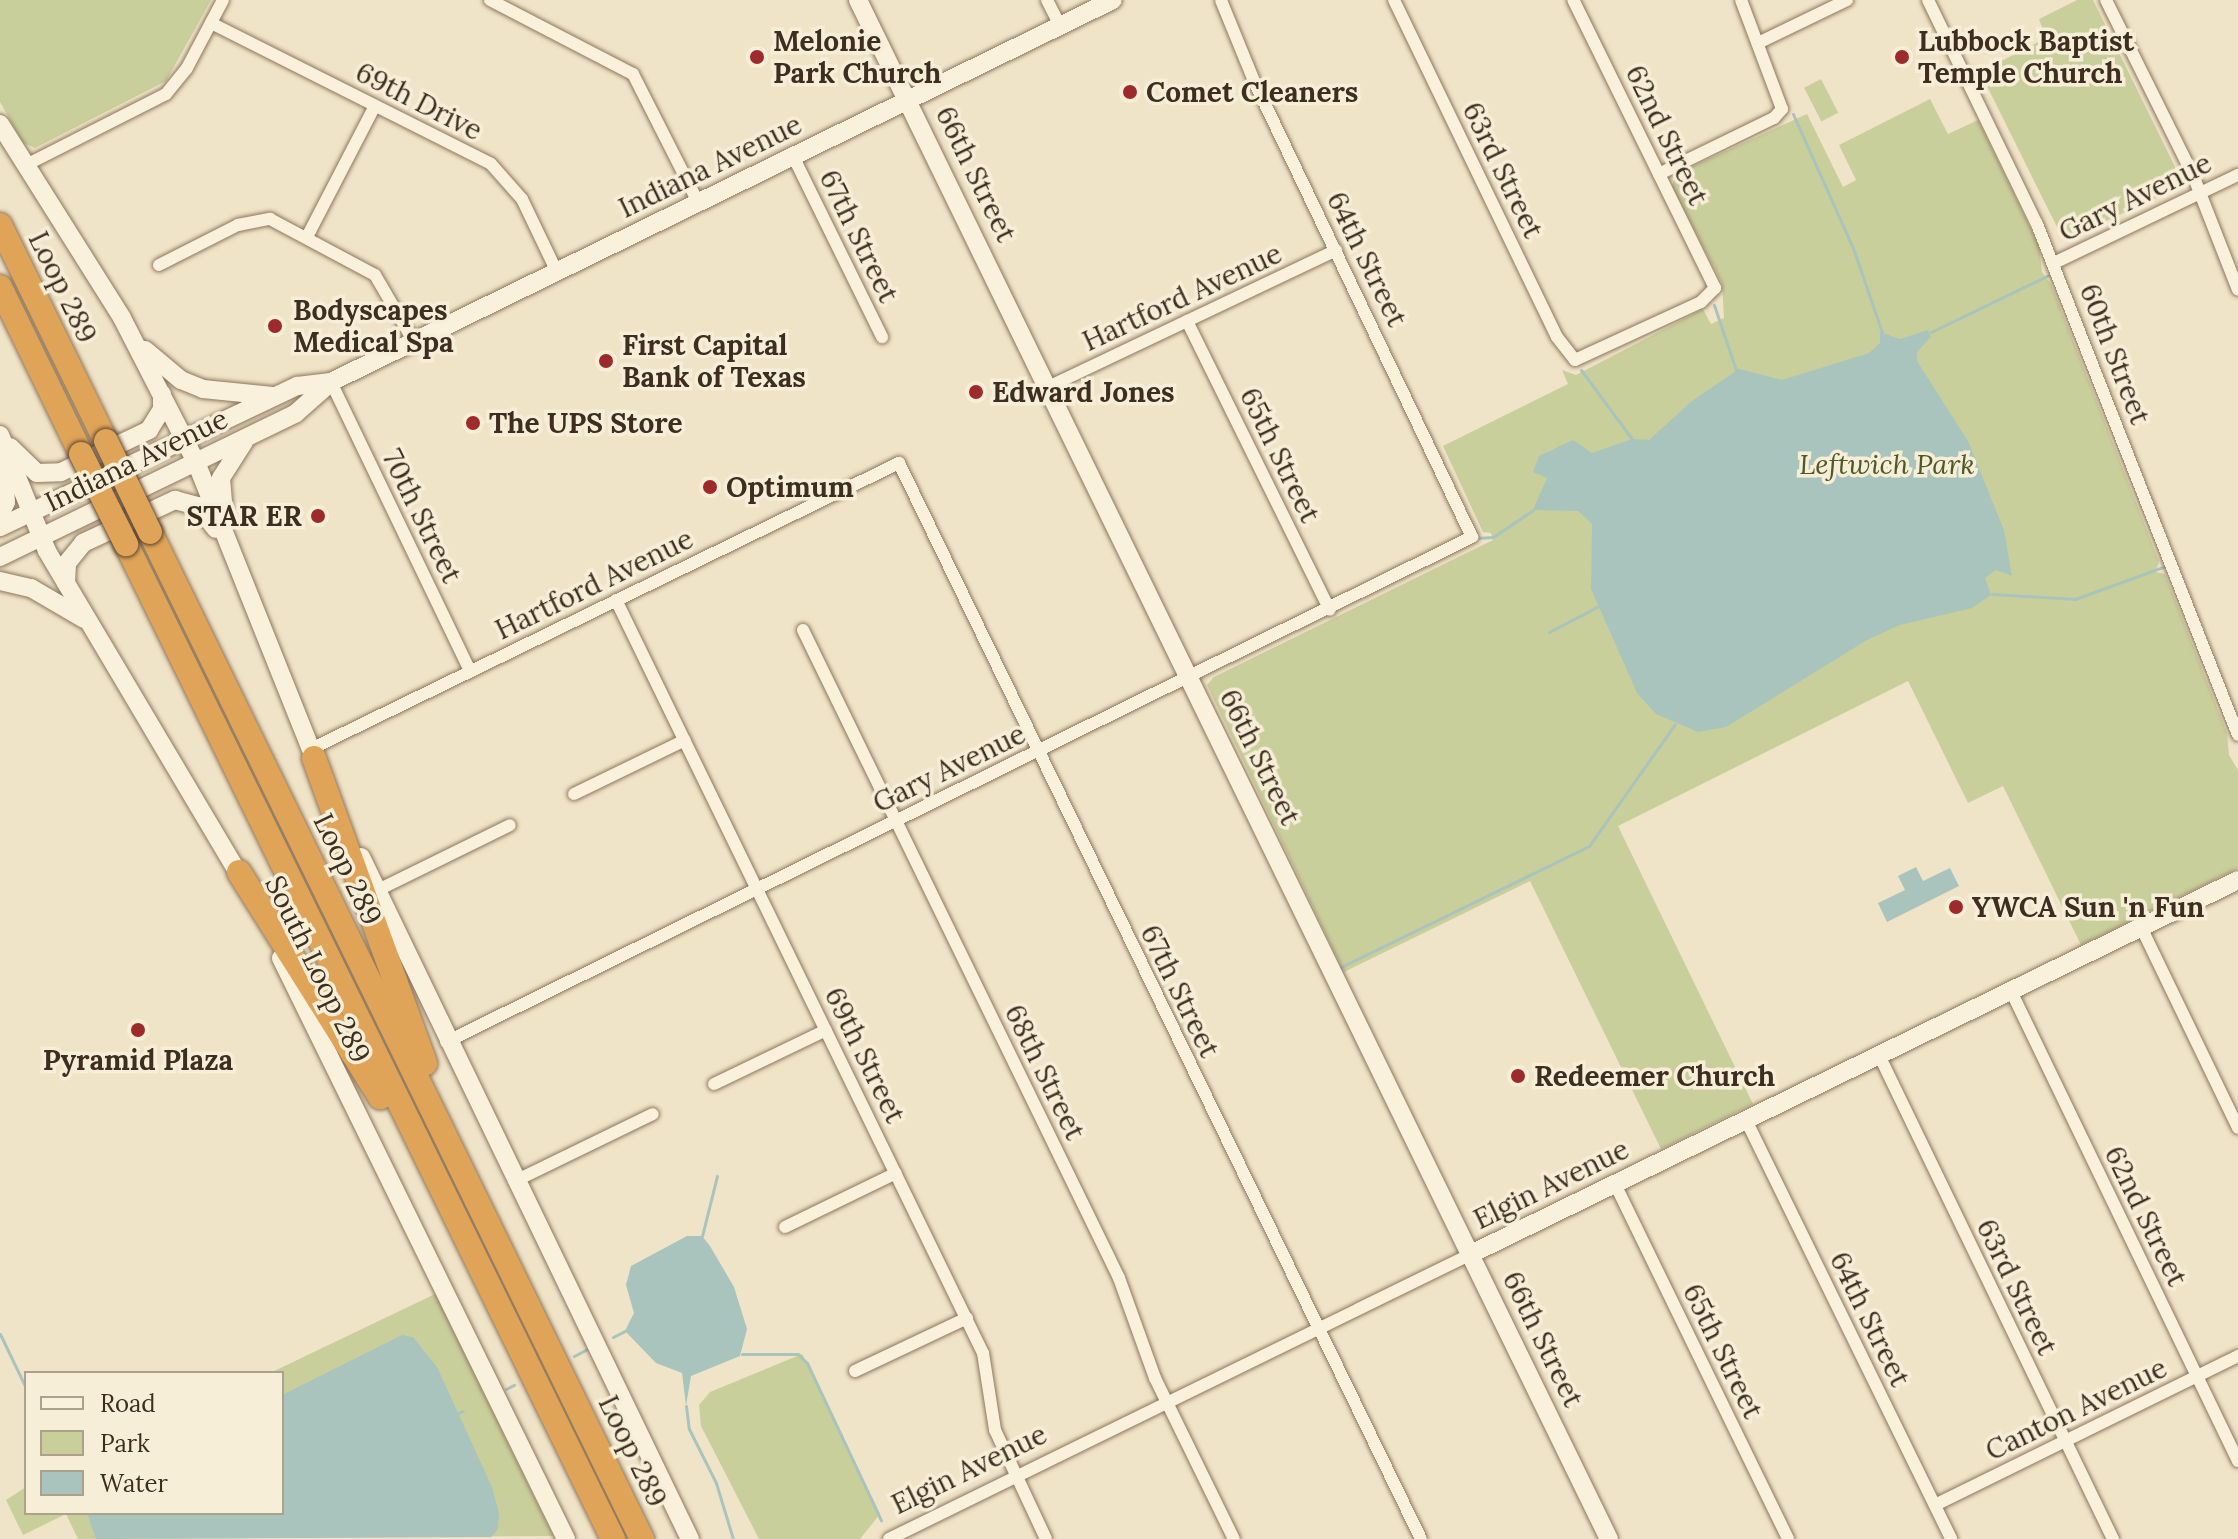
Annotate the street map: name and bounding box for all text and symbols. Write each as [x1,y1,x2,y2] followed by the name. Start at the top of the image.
[773,24,941,90] place label: Melonie Park Church
[1918,24,2134,90] place label: Lubbock Baptist Temple Church
[748,48,766,66] marker: Melonie Park Church
[1893,48,1911,66] marker: Lubbock Baptist Temple Church
[350,55,488,147] street label: 69th Drive
[1619,59,1715,211] street label: 62nd Street
[1146,75,1358,109] place label: Comet Cleaners
[1121,83,1139,101] marker: Comet Cleaners
[1456,96,1550,244] street label: 63rd Street
[929,101,1023,247] street label: 66th Street
[613,107,807,225] street label: Indiana Avenue
[2053,146,2217,248] street label: Gary Avenue
[813,164,905,308] street label: 67th Street
[1320,186,1414,332] street label: 64th Street
[22,226,104,348] street label: Loop 289
[1077,236,1287,358] street label: Hartford Avenue
[2073,279,2157,429] street label: 60th Street
[293,293,454,359] place label: Bodyscapes Medical Spa
[264,315,286,337] marker: Bodyscapes Medical Spa
[622,328,806,394] place label: First Capital Bank of Texas
[597,352,615,370] marker: First Capital Bank of Texas
[992,375,1175,409] place label: Edward Jones
[1233,382,1327,528] street label: 65th Street
[967,383,985,401] marker: Edward Jones
[39,401,233,519] street label: Indiana Avenue
[489,406,683,440] place label: The UPS Store
[464,414,482,432] marker: The UPS Store
[375,444,469,588] street label: 70th Street
[1799,447,1975,481] park label: Leftwich Park
[726,470,854,504] place label: Optimum
[701,478,719,496] marker: Optimum
[187,499,302,533] place label: STAR ER
[309,507,327,525] marker: STAR ER
[490,522,698,646] street label: Hartford Avenue
[1213,684,1307,830] street label: 66th Street
[867,717,1031,819] street label: Gary Avenue
[307,808,389,930] street label: Loop 289
[258,870,378,1068] street label: South Loop 289
[1972,890,2204,924] place label: YWCA Sun 'n Fun
[1947,898,1965,916] marker: YWCA Sun 'n Fun
[1134,919,1226,1063] street label: 67th Street
[818,982,912,1128] street label: 69th Street
[998,999,1092,1145] street label: 68th Street
[129,1021,147,1039] marker: Pyramid Plaza
[43,1043,233,1077] place label: Pyramid Plaza
[1534,1059,1775,1093] place label: Redeemer Church
[1509,1067,1527,1085] marker: Redeemer Church
[1468,1132,1634,1236] street label: Elgin Avenue
[2098,1140,2194,1292] street label: 62nd Street
[1970,1213,2064,1361] street label: 63rd Street
[1823,1246,1917,1392] street label: 64th Street
[1496,1266,1590,1412] street label: 66th Street
[1676,1278,1770,1424] street label: 65th Street
[1980,1351,2172,1467] street label: Canton Avenue
[24,1371,284,1515] legend
[100,1388,156,1419] text: Road
[592,1390,674,1512] street label: Loop 289
[886,1417,1052,1521] street label: Elgin Avenue
[100,1428,150,1459] text: Park
[100,1468,168,1499] text: Water

